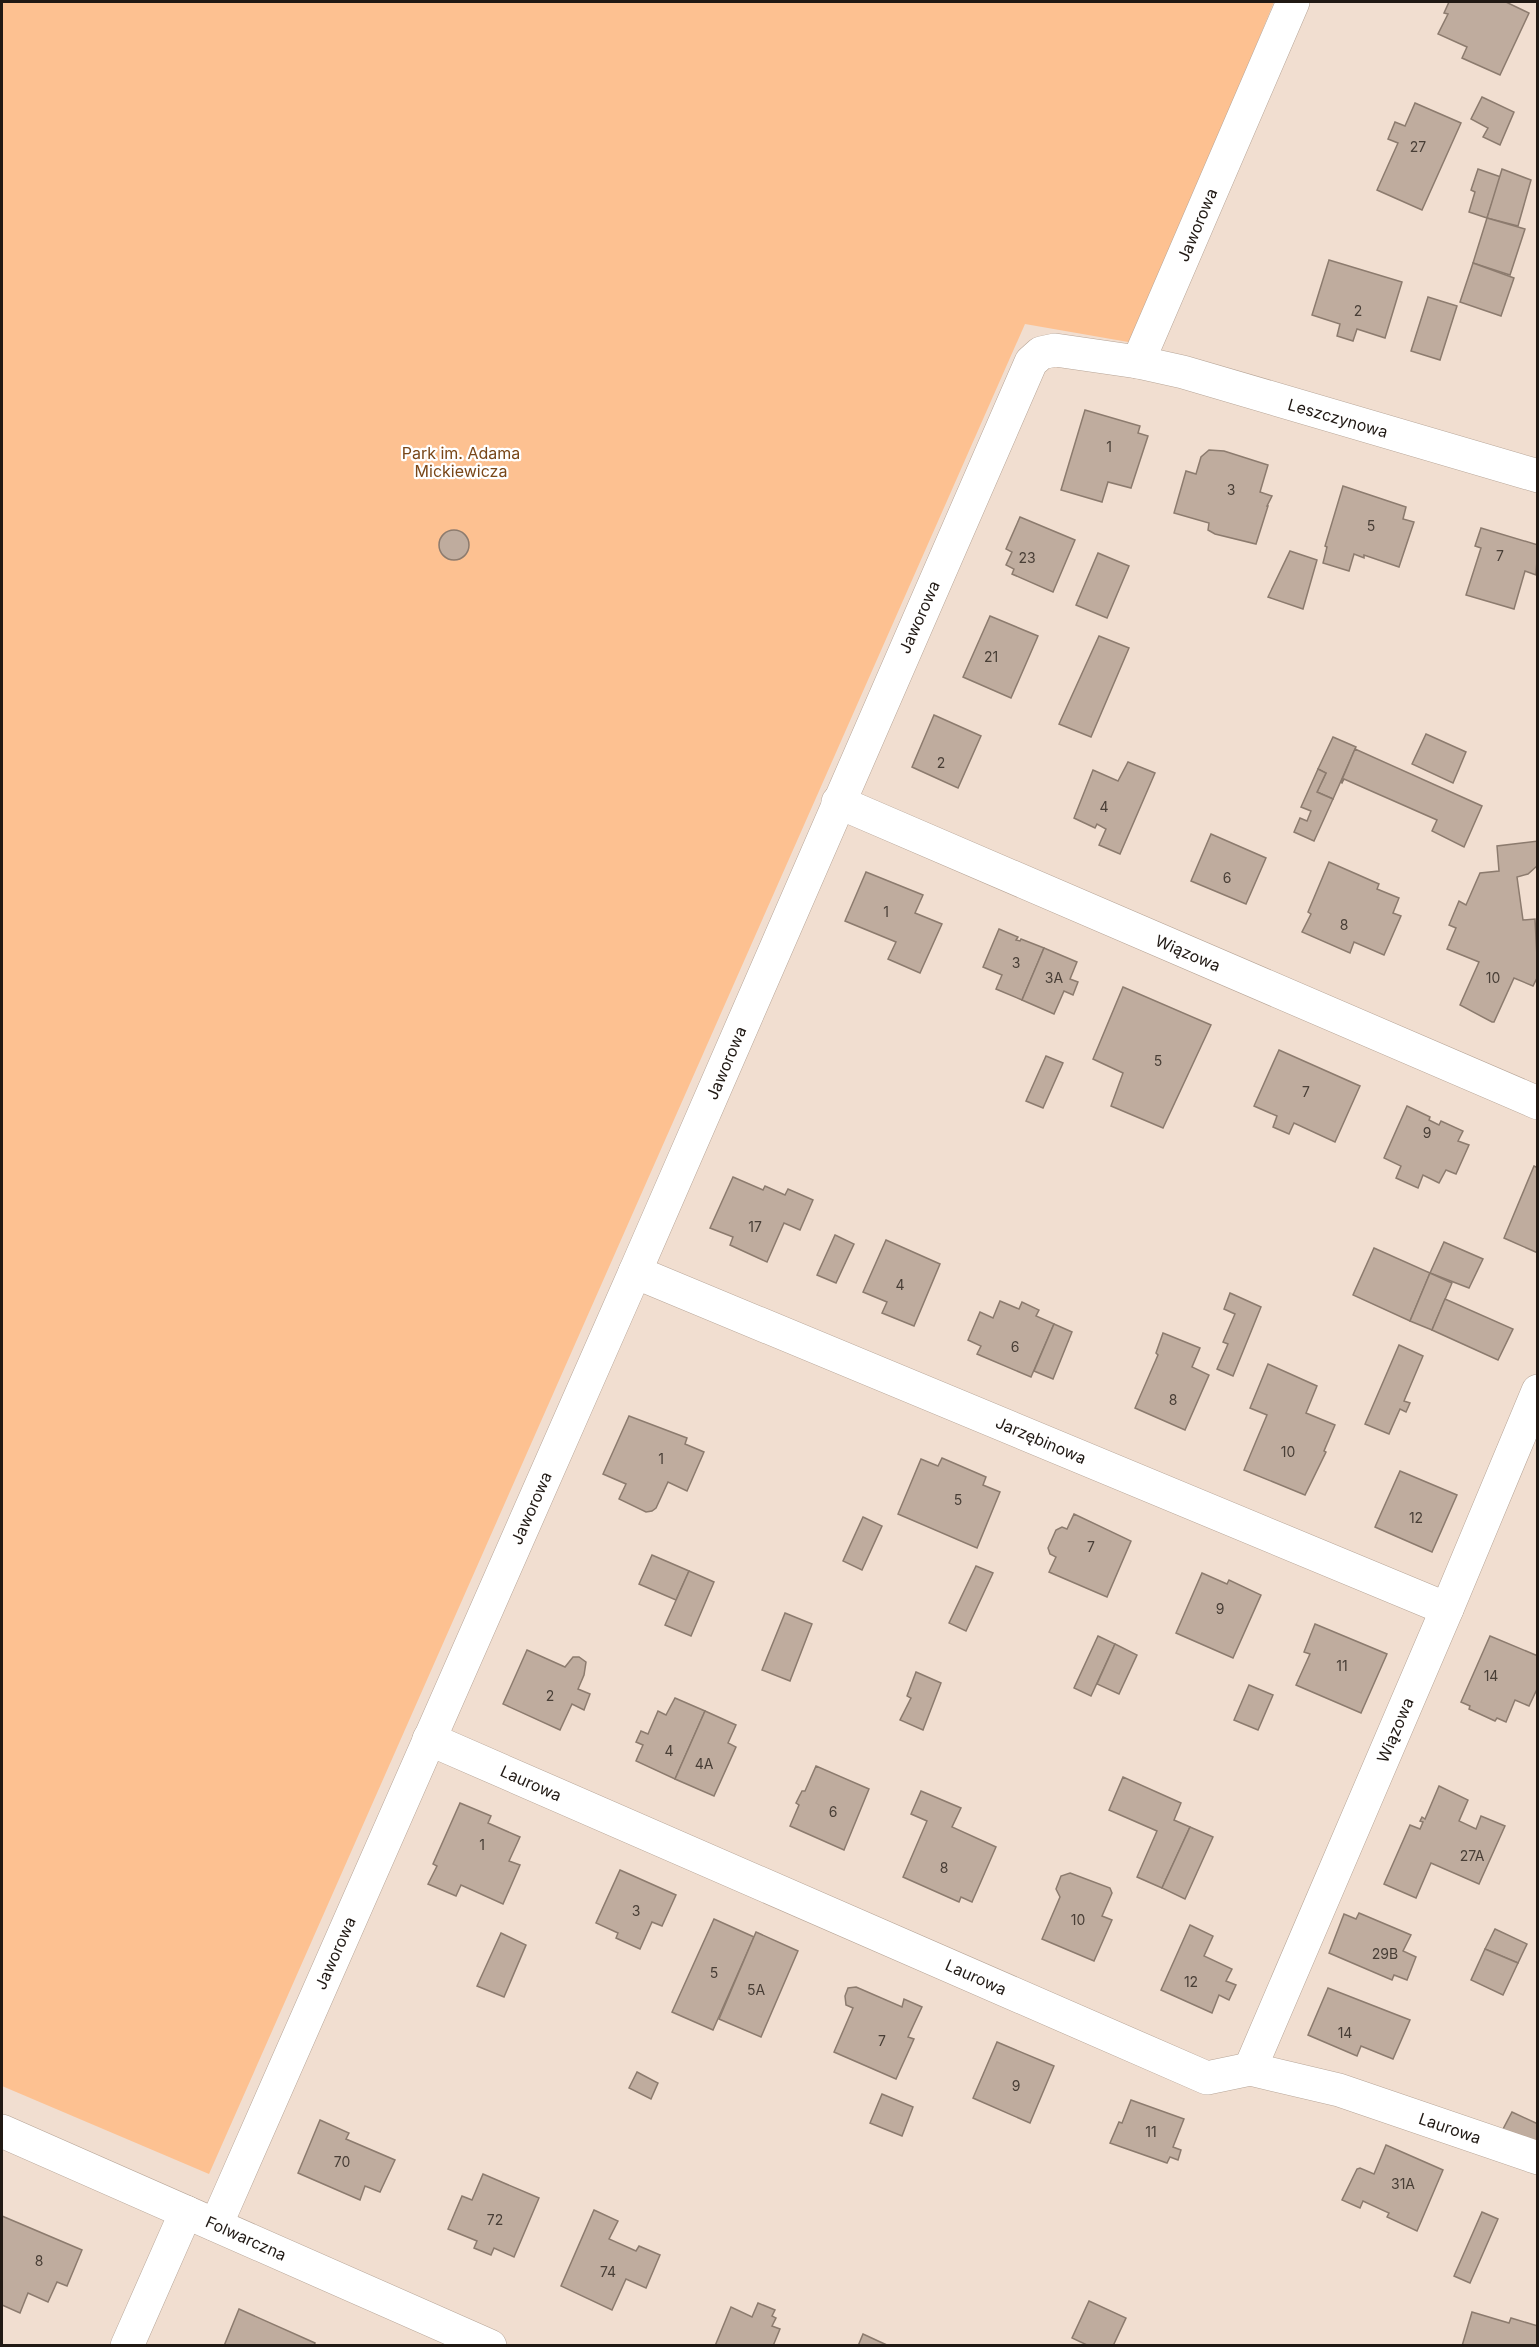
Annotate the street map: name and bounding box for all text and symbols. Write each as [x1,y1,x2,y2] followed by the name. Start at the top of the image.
[1410,138,1426,155] house number: 27
[1173,185,1221,265] street label: Jaworowa
[1354,302,1362,319] house number: 2
[1286,394,1390,442] street label: Leszczynowa
[1106,438,1112,455] house number: 1
[402,443,520,481] park label: Park im. Adama Mickiewicza
[1227,481,1235,498] house number: 3
[1367,517,1375,534] house number: 5
[1496,547,1504,564] house number: 7
[1018,549,1036,566] house number: 23
[894,577,944,657] street label: Jaworowa
[984,648,998,665] house number: 21
[937,754,945,771] house number: 2
[1099,798,1109,815] house number: 4
[1223,869,1231,886] house number: 6
[883,903,889,920] house number: 1
[1340,916,1348,933] house number: 8
[1153,930,1223,976] street label: Wiązowa
[1012,954,1020,971] house number: 3
[1045,969,1063,986] house number: 3A
[1486,969,1500,986] house number: 10
[702,1023,750,1103] street label: Jaworowa
[1154,1052,1162,1069] house number: 5
[1302,1083,1310,1100] house number: 7
[1423,1124,1431,1141] house number: 9
[748,1218,762,1235] house number: 17
[895,1276,905,1293] house number: 4
[1011,1338,1019,1355] house number: 6
[1169,1391,1177,1408] house number: 8
[993,1412,1089,1468] street label: Jarzębinowa
[1281,1443,1295,1460] house number: 10
[658,1450,664,1467] house number: 1
[506,1468,556,1548] street label: Jaworowa
[954,1491,962,1508] house number: 5
[1409,1509,1423,1526] house number: 12
[1087,1538,1095,1555] house number: 7
[1216,1600,1224,1617] house number: 9
[1336,1657,1348,1674] house number: 11
[1484,1667,1498,1684] house number: 14
[546,1687,554,1704] house number: 2
[1372,1695,1418,1765] street label: Wiązowa
[664,1742,674,1759] house number: 4
[695,1755,714,1772] house number: 4A
[497,1761,565,1805] street label: Laurowa
[829,1803,837,1820] house number: 6
[479,1836,485,1853] house number: 1
[1460,1847,1485,1864] house number: 27A
[940,1859,948,1876] house number: 8
[632,1902,640,1919] house number: 3
[1071,1911,1085,1928] house number: 10
[310,1913,360,1993] street label: Jaworowa
[1372,1945,1398,1962] house number: 29B
[942,1955,1010,1999] street label: Laurowa
[710,1964,718,1981] house number: 5
[1184,1973,1198,1990] house number: 12
[747,1981,765,1998] house number: 5A
[1338,2024,1352,2041] house number: 14
[878,2032,886,2049] house number: 7
[1012,2077,1020,2094] house number: 9
[1416,2108,1484,2148] street label: Laurowa
[1145,2123,1157,2140] house number: 11
[334,2153,350,2170] house number: 70
[1391,2175,1415,2192] house number: 31A
[203,2211,289,2265] street label: Folwarczna
[487,2211,503,2228] house number: 72
[35,2252,43,2269] house number: 8
[600,2263,616,2280] house number: 74

